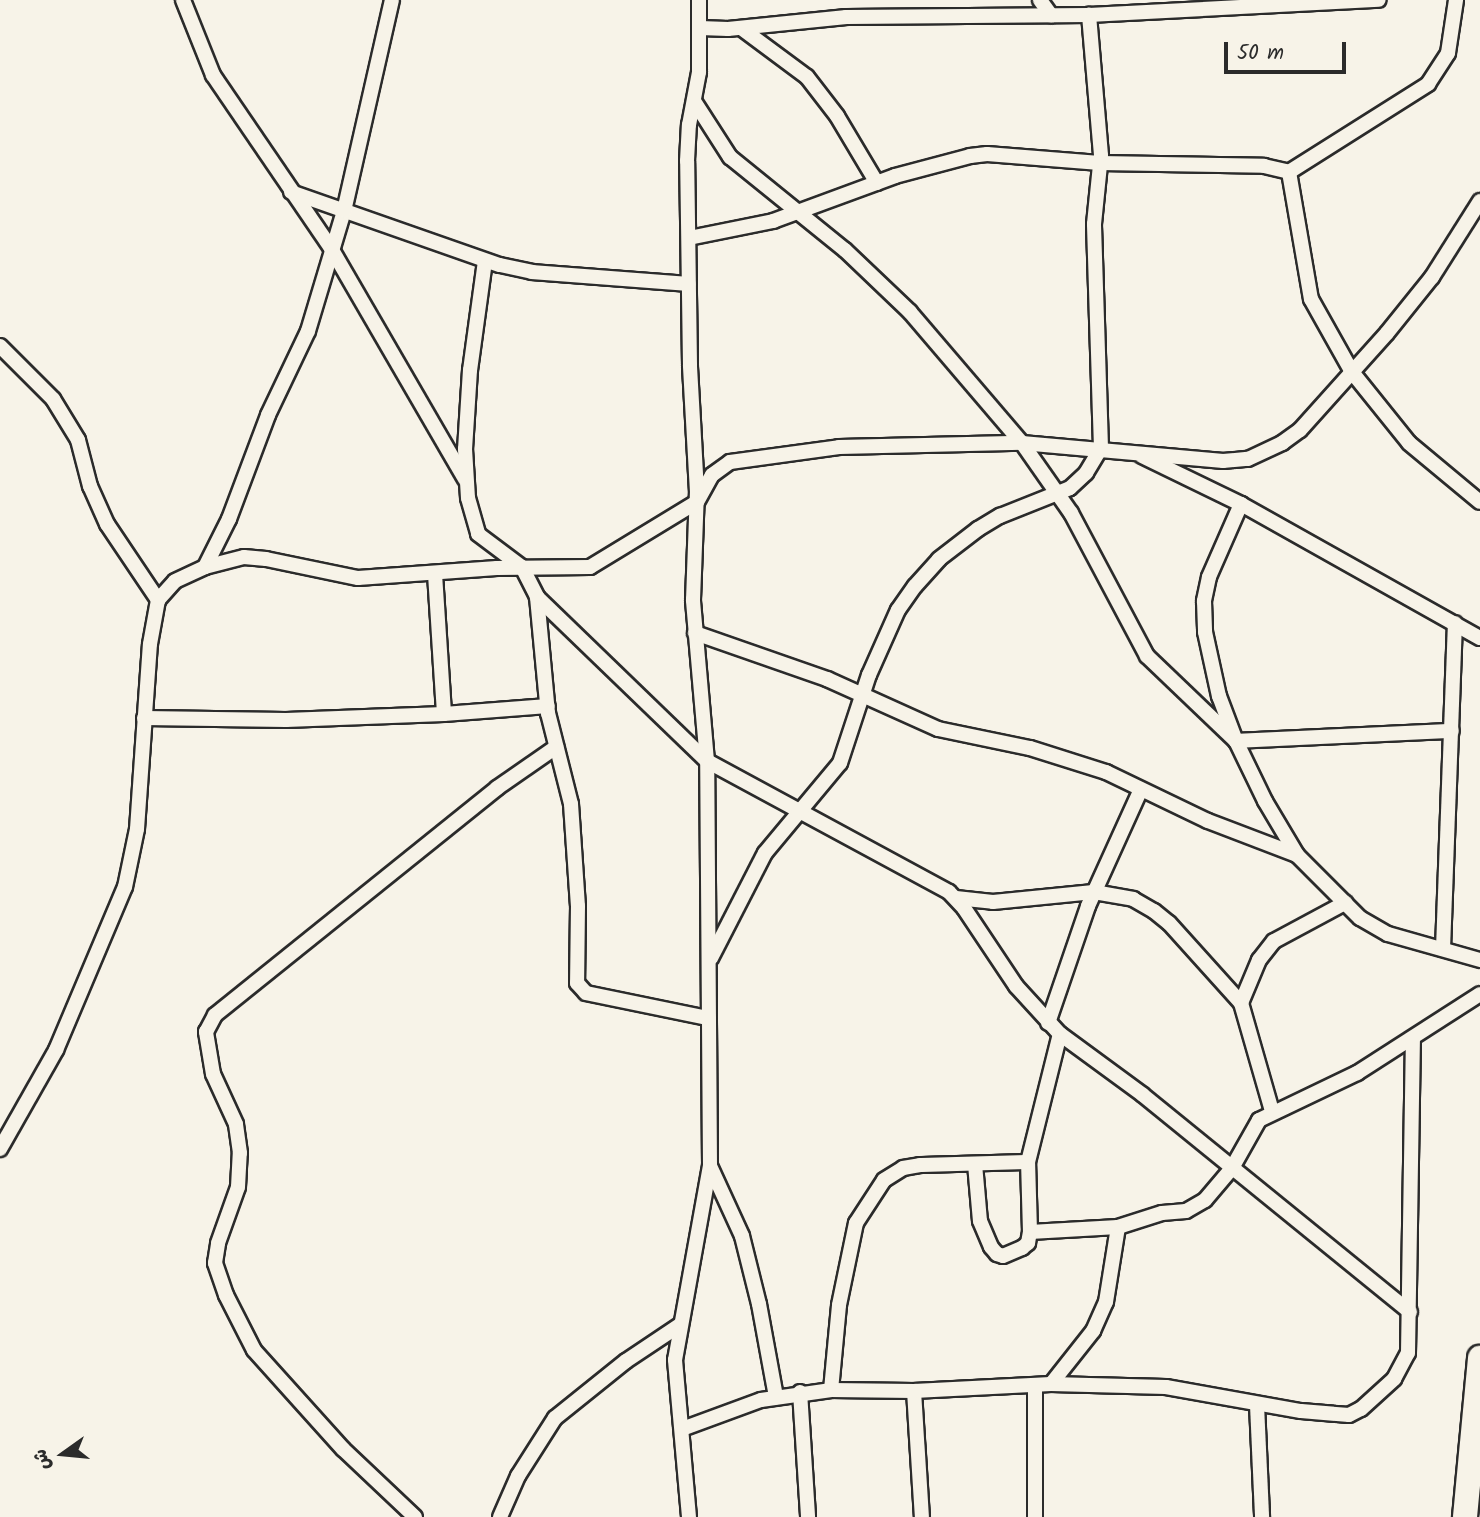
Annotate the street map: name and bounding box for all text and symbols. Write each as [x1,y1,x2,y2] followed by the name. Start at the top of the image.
[1228,28,1350,72] scale bar
[1237,37,1284,70] text: 50 m
[28,1419,98,1489] north arrow
[26,1445,60,1473] text: ش

